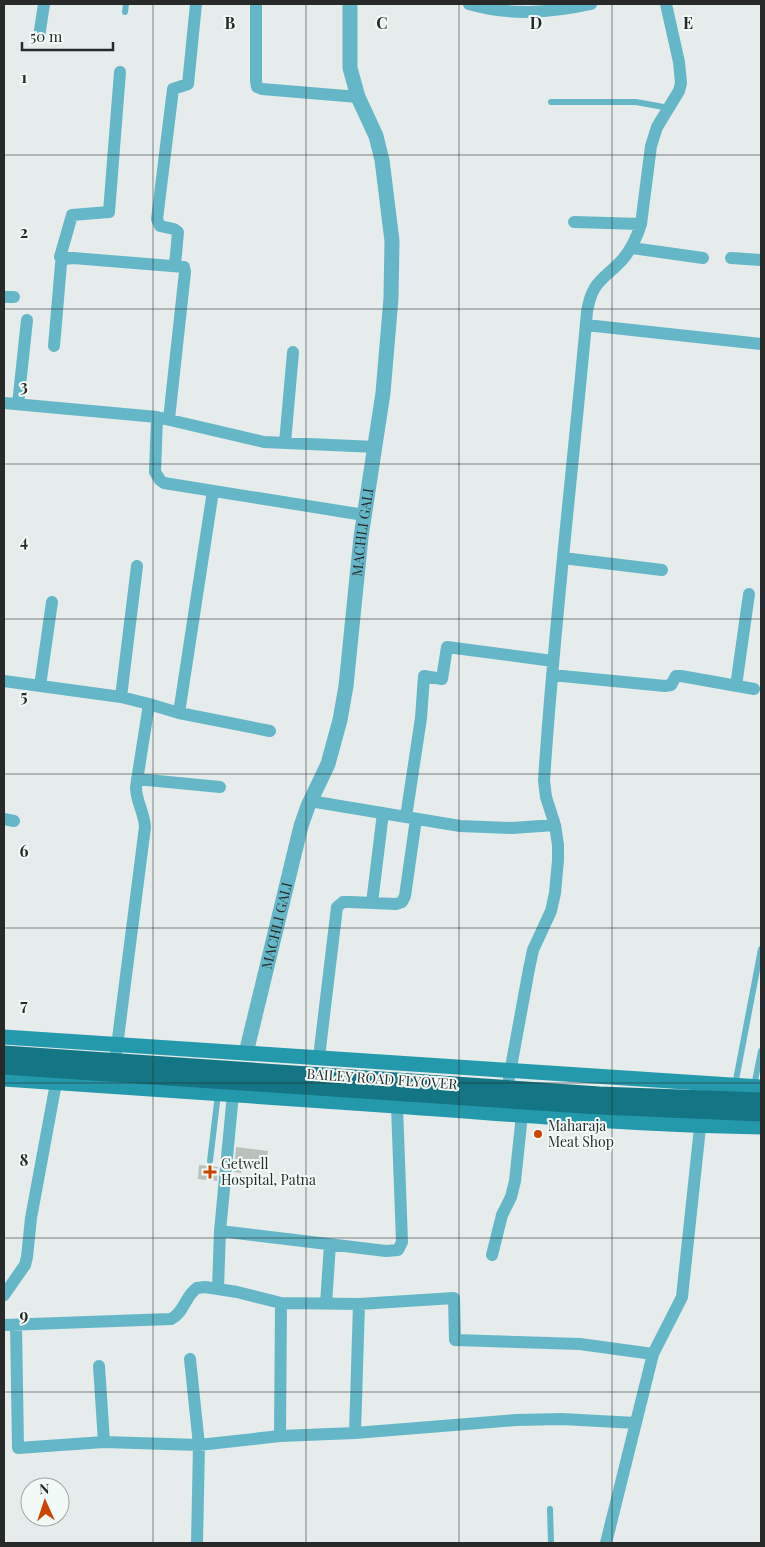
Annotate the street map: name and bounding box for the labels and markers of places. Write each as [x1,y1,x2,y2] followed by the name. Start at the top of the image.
[548,1116,614,1151] place label: Maharaja Meat Shop
[532,1128,544,1140] marker: Maharaja Meat Shop
[221,1154,316,1189] place label: Getwell Hospital, Patna
[203,1165,217,1179] marker: Getwell Hospital, Patna

